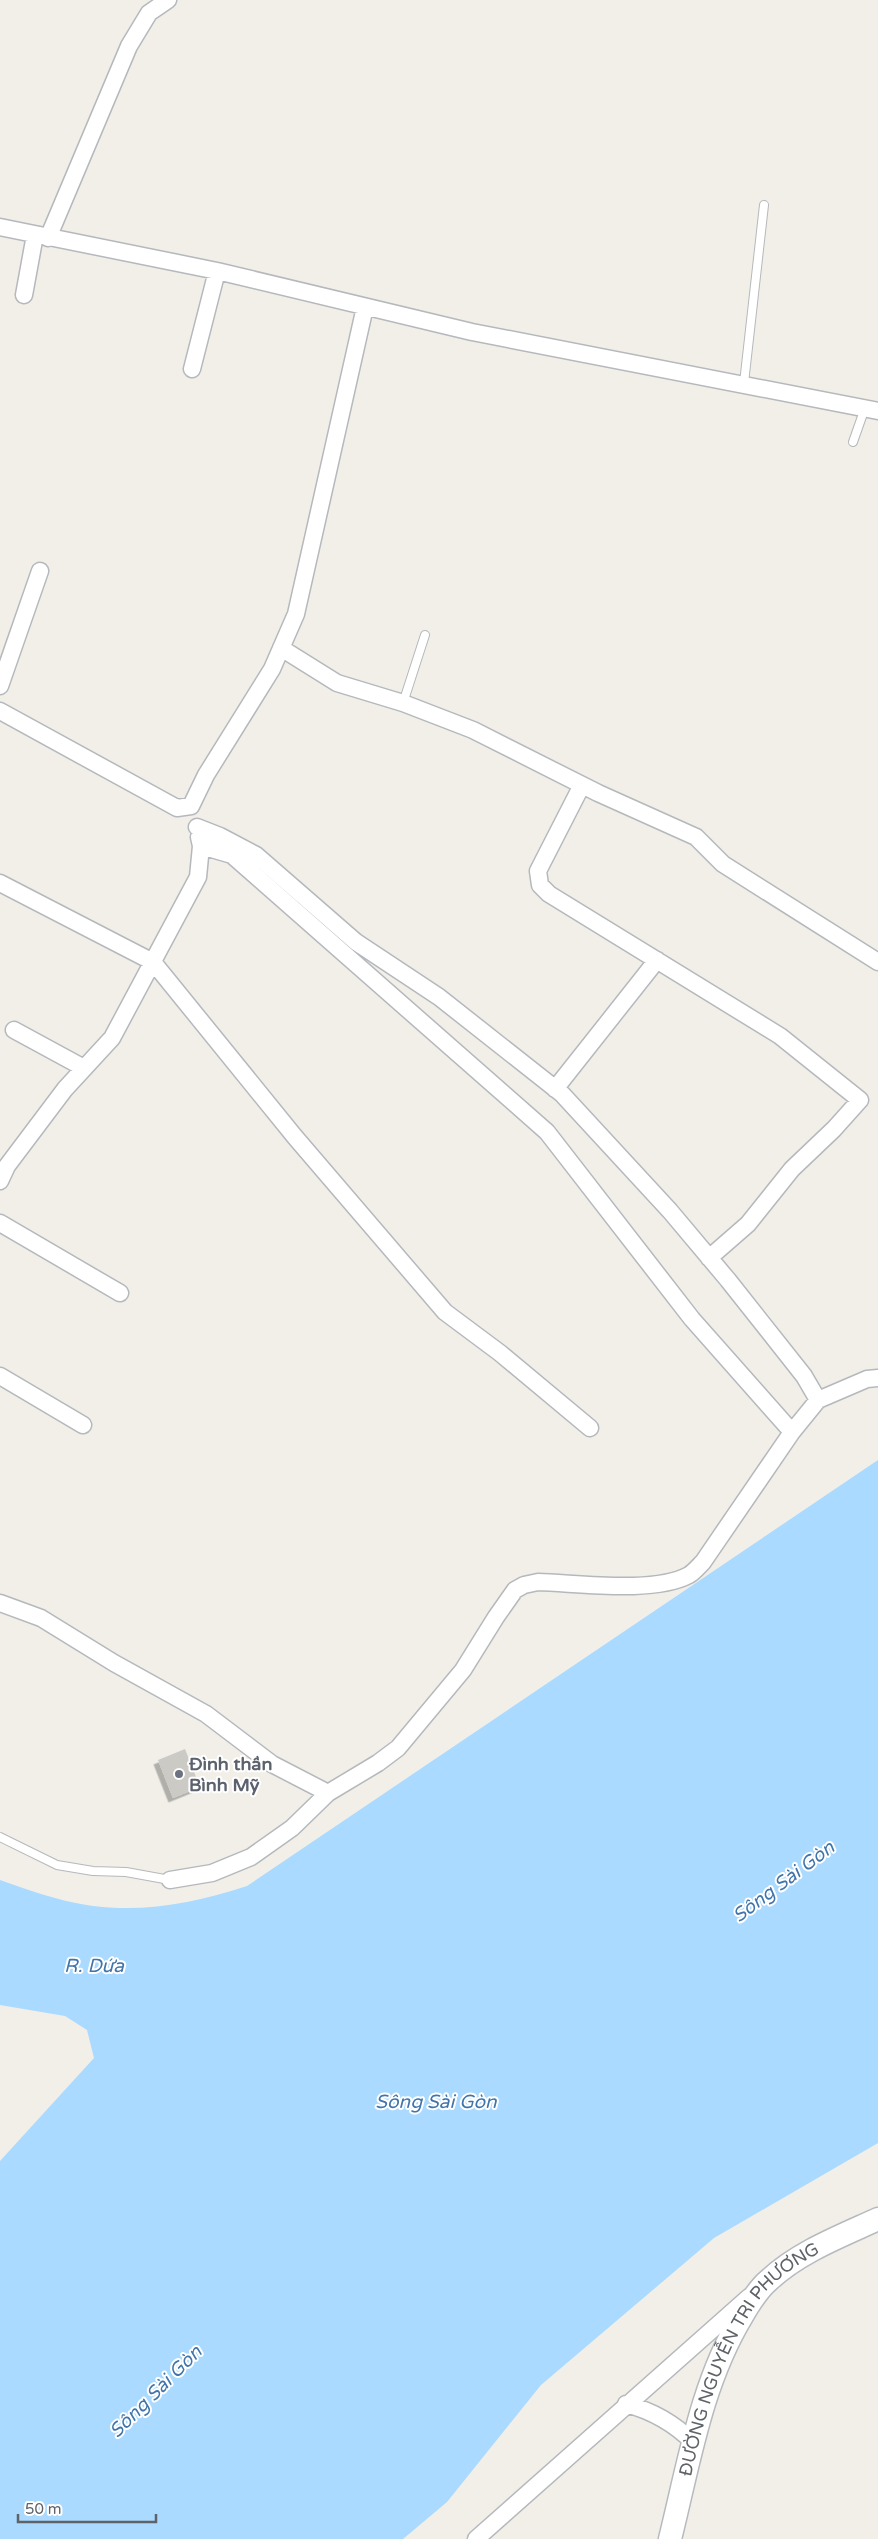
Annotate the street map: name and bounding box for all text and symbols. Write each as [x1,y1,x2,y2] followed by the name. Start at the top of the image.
[188,1753,272,1796] place label: Đình thần Bình Mỹ
[173,1768,185,1780] marker: Đình thần Bình Mỹ
[729,1836,839,1927] water label: Sông Sài Gòn
[64,1955,125,1977] water label: R. Dứa
[375,2091,497,2113] water label: Sông Sài Gòn
[674,2237,823,2478] street label: ĐƯỜNG NGUYỄN TRI PHƯƠNG
[105,2341,207,2442] water label: Sông Sài Gòn
[18,2492,155,2524] scale bar
[25,2500,62,2518] text: 50 m

